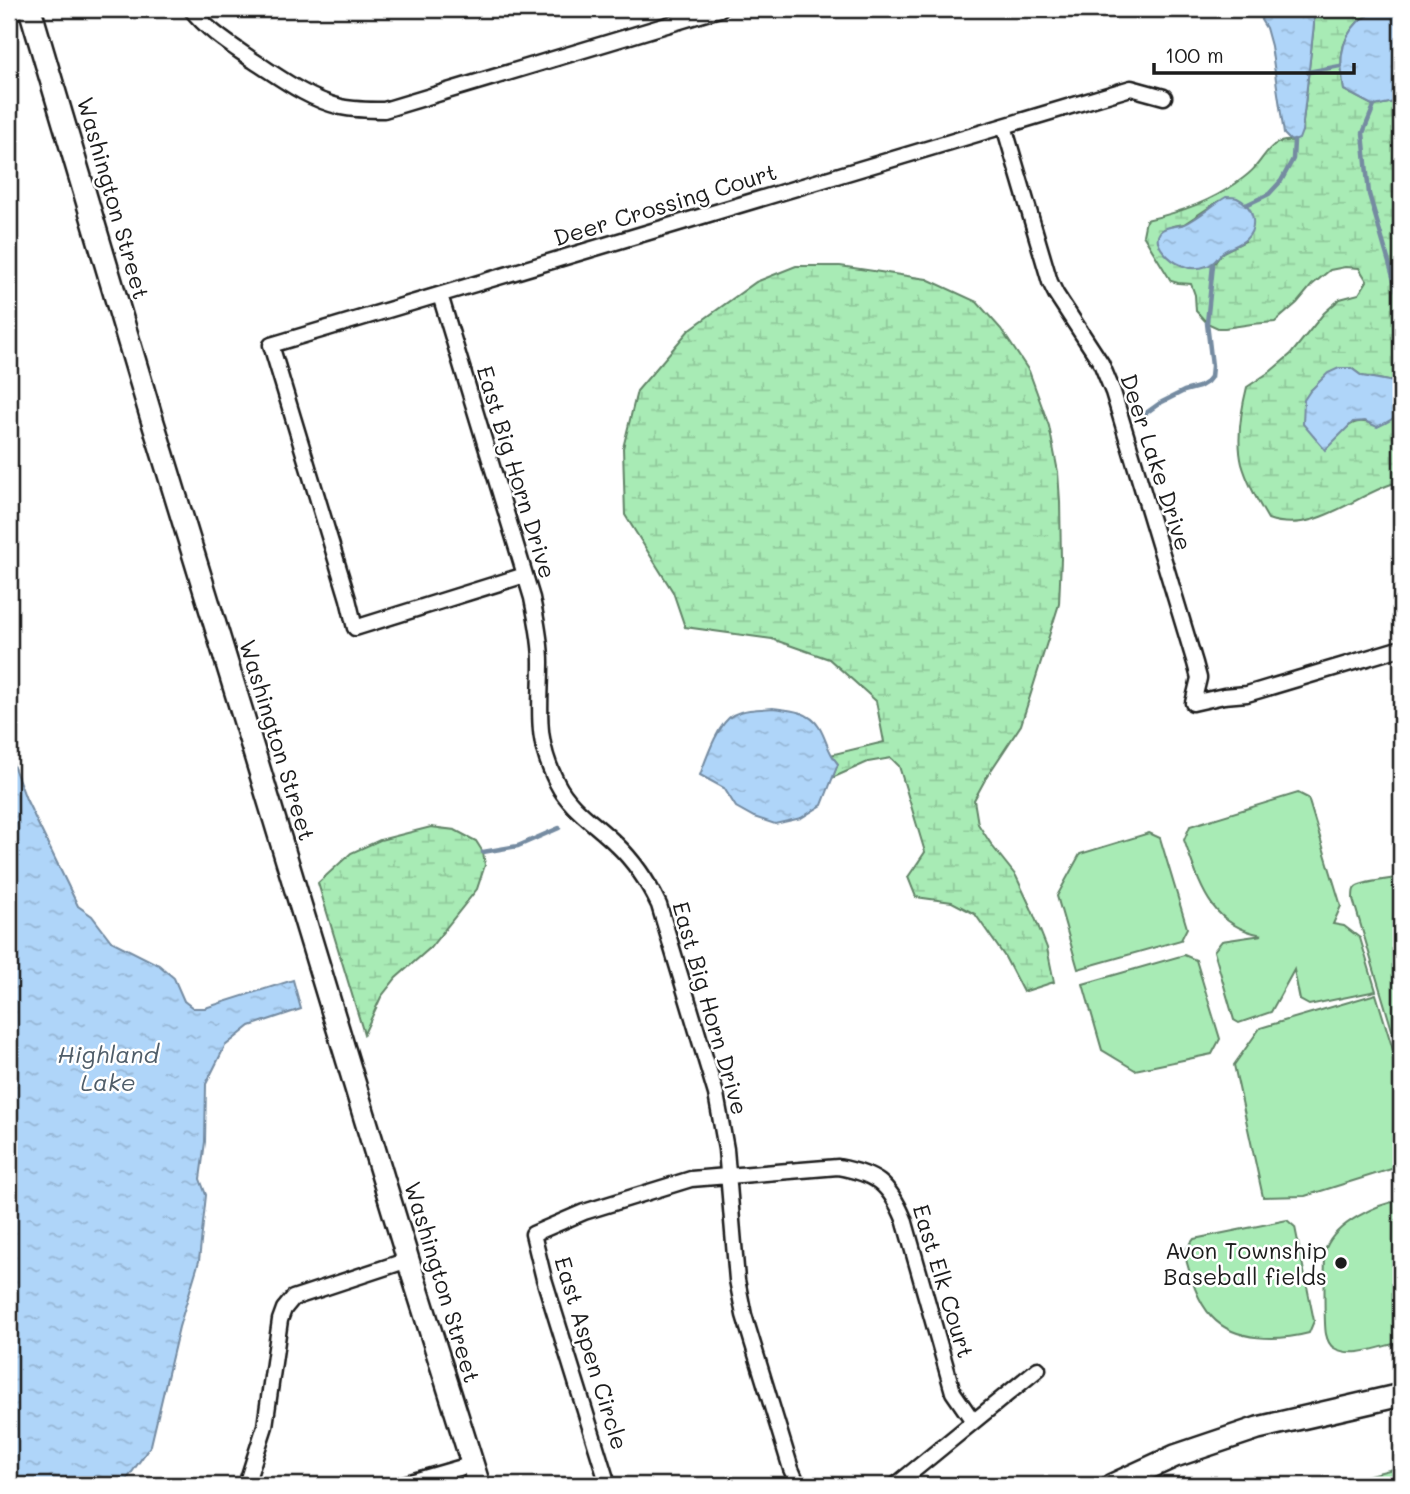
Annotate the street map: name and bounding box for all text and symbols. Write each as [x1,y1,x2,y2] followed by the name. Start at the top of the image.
[1154,32,1354,76] scale bar
[1165,41,1224,68] text: 100 m
[71,93,157,303] street label: Washington Street
[550,156,780,252] street label: Deer Crossing Court
[470,362,564,582] street label: East Big Horn Drive
[1114,370,1200,554] street label: Deer Lake Drive
[233,636,323,844] street label: Washington Street
[666,898,756,1118] street label: East Big Horn Drive
[57,1038,160,1097] water label: Highland Lake
[398,1178,488,1386] street label: Washington Street
[906,1201,982,1361] street label: East Elk Court
[1163,1235,1327,1291] place label: Avon Township Baseball fields
[548,1253,636,1453] street label: East Aspen Circle
[1333,1255,1349,1271] marker: Avon Township Baseball fields

